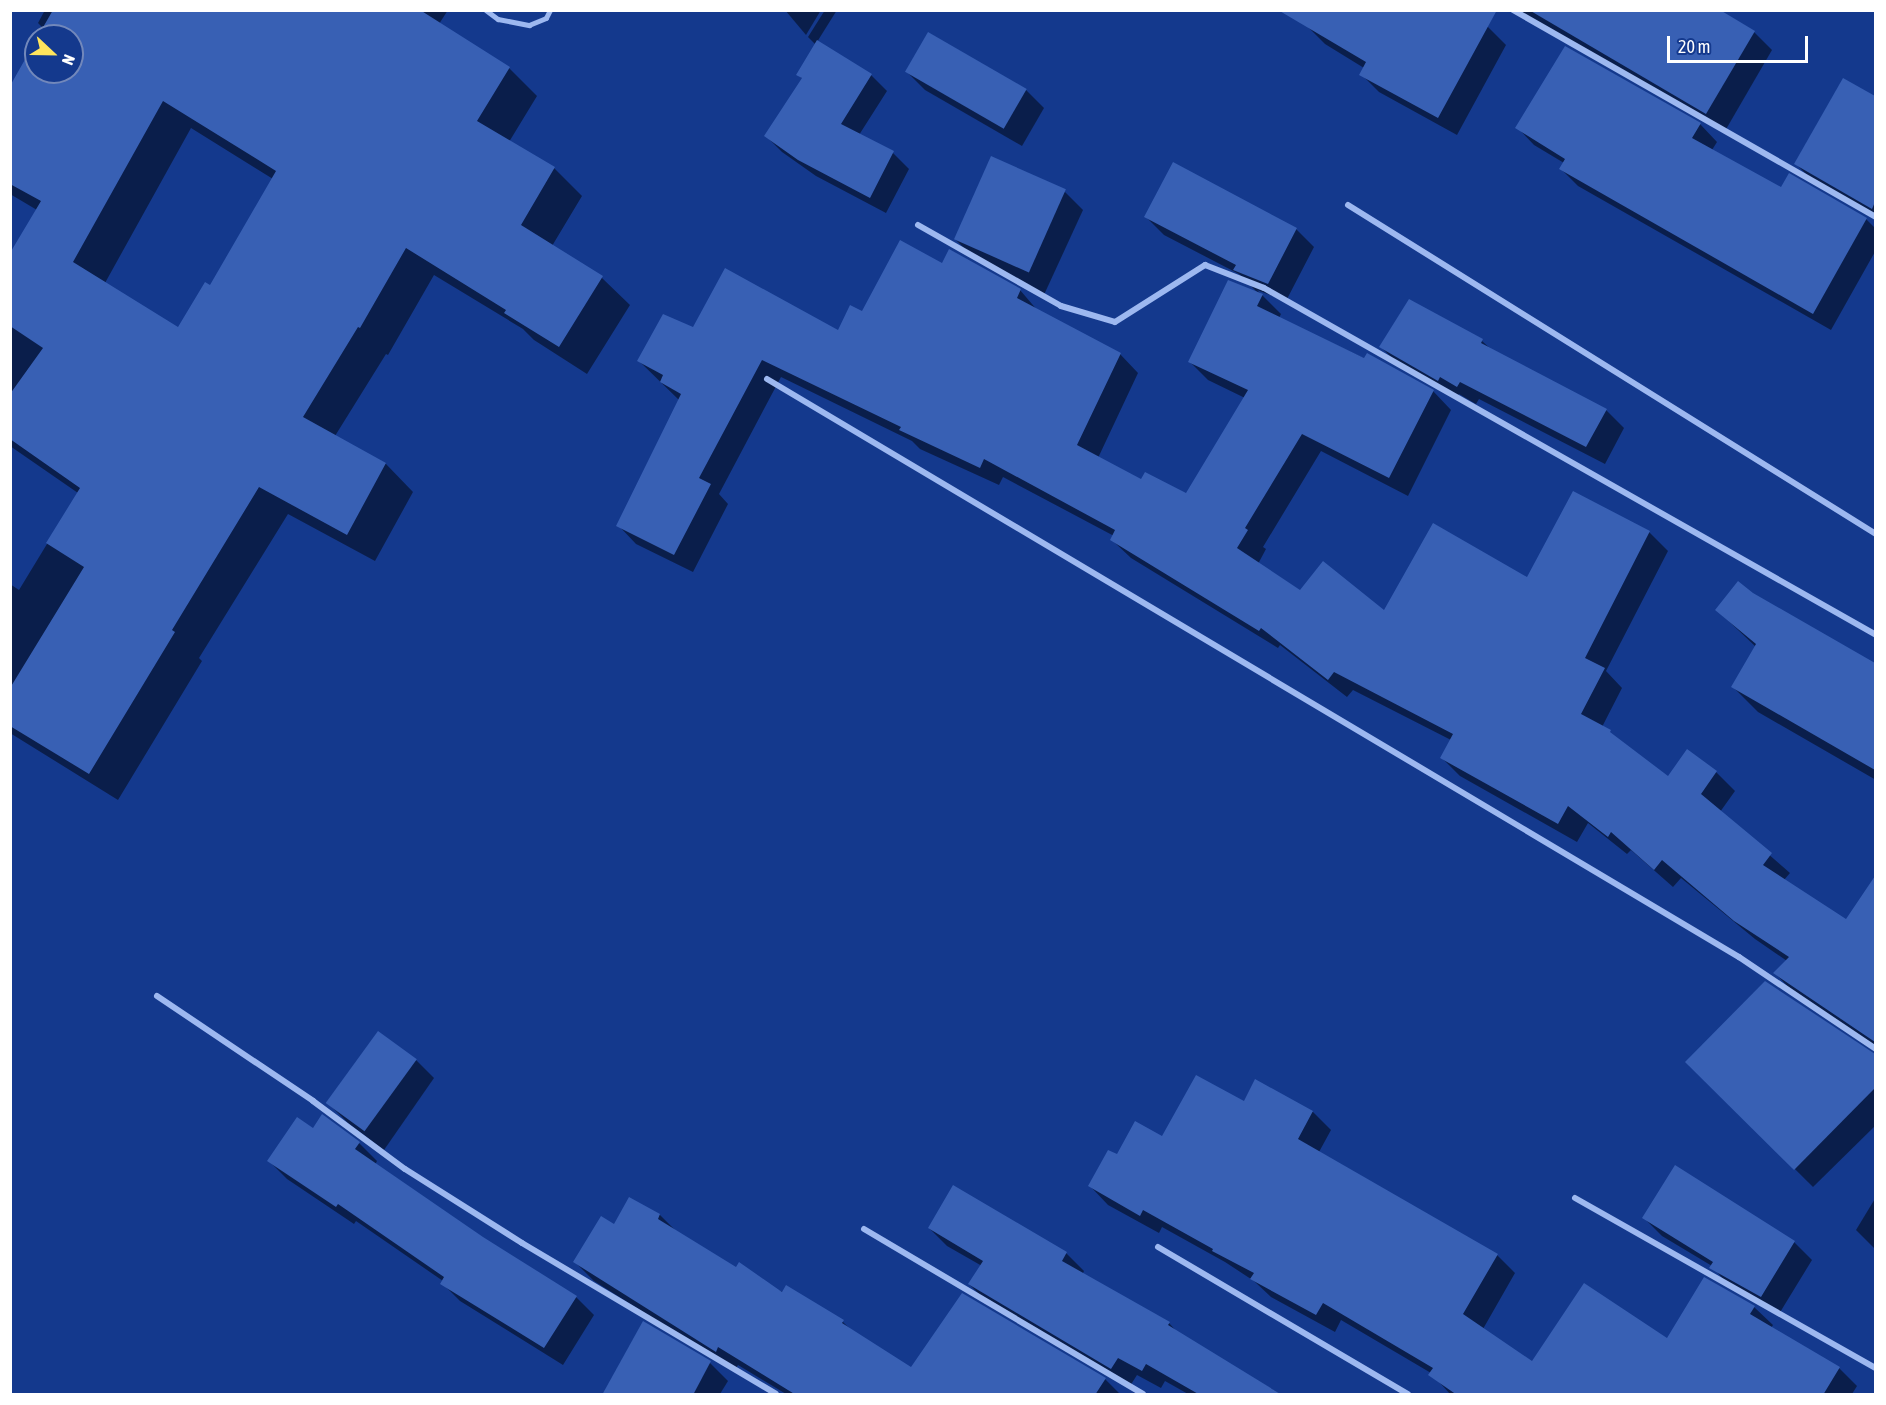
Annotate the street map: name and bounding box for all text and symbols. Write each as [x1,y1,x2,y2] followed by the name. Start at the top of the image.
[24,24,84,84] north arrow
[1670,24,1811,62] scale bar
[1678,36,1710,57] text: 20 m
[59,52,79,68] text: N

